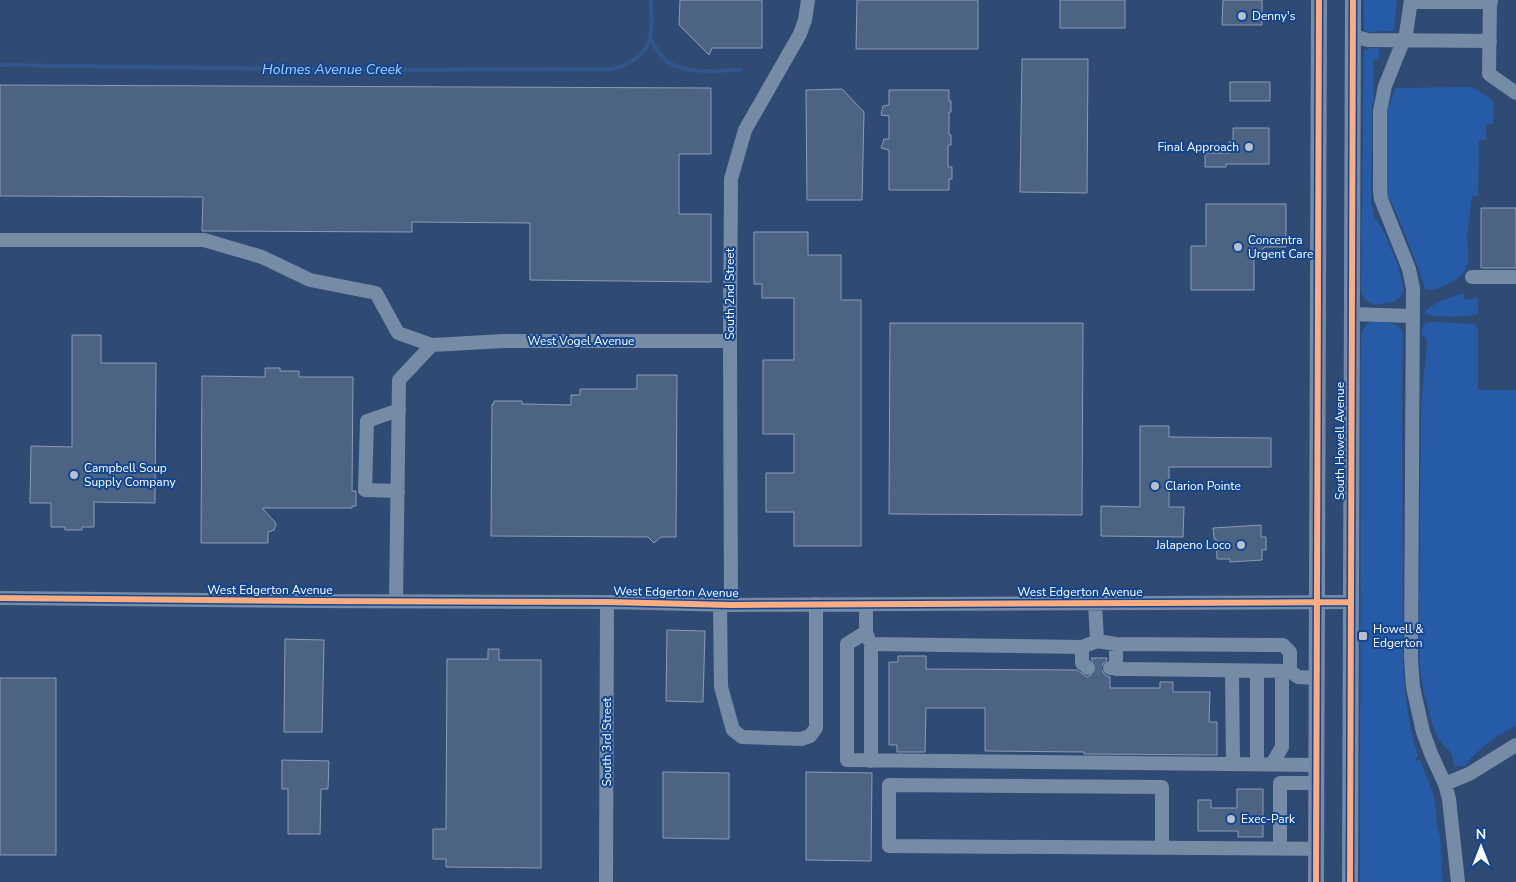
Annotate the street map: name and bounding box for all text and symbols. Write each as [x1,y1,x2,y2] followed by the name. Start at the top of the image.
[1252,8,1296,24] place label: Denny's
[1236,10,1248,22] marker: Denny's
[262,60,403,79] water label: Holmes Avenue Creek
[1157,139,1239,155] place label: Final Approach
[1243,141,1255,153] marker: Final Approach
[1248,232,1313,262] place label: Concentra Urgent Care
[1232,241,1244,253] marker: Concentra Urgent Care
[722,247,738,340] street label: South 2nd Street
[527,333,635,349] street label: West Vogel Avenue
[1332,382,1348,500] street label: South Howell Avenue
[84,460,176,490] place label: Campbell Soup Supply Company
[68,469,80,481] marker: Campbell Soup Supply Company
[1165,478,1241,494] place label: Clarion Pointe
[1149,480,1161,492] marker: Clarion Pointe
[1155,537,1231,553] place label: Jalapeno Loco
[1235,539,1247,551] marker: Jalapeno Loco
[207,582,333,598] street label: West Edgerton Avenue
[613,583,739,601] street label: West Edgerton Avenue
[1017,584,1143,600] street label: West Edgerton Avenue
[1373,621,1424,651] place label: Howell & Edgerton
[1357,630,1369,642] marker: Howell & Edgerton
[599,697,615,787] street label: South 3rd Street
[1241,811,1296,827] place label: Exec-Park
[1225,813,1237,825] marker: Exec-Park
[1456,822,1506,872] north arrow
[1476,825,1486,844] text: N

